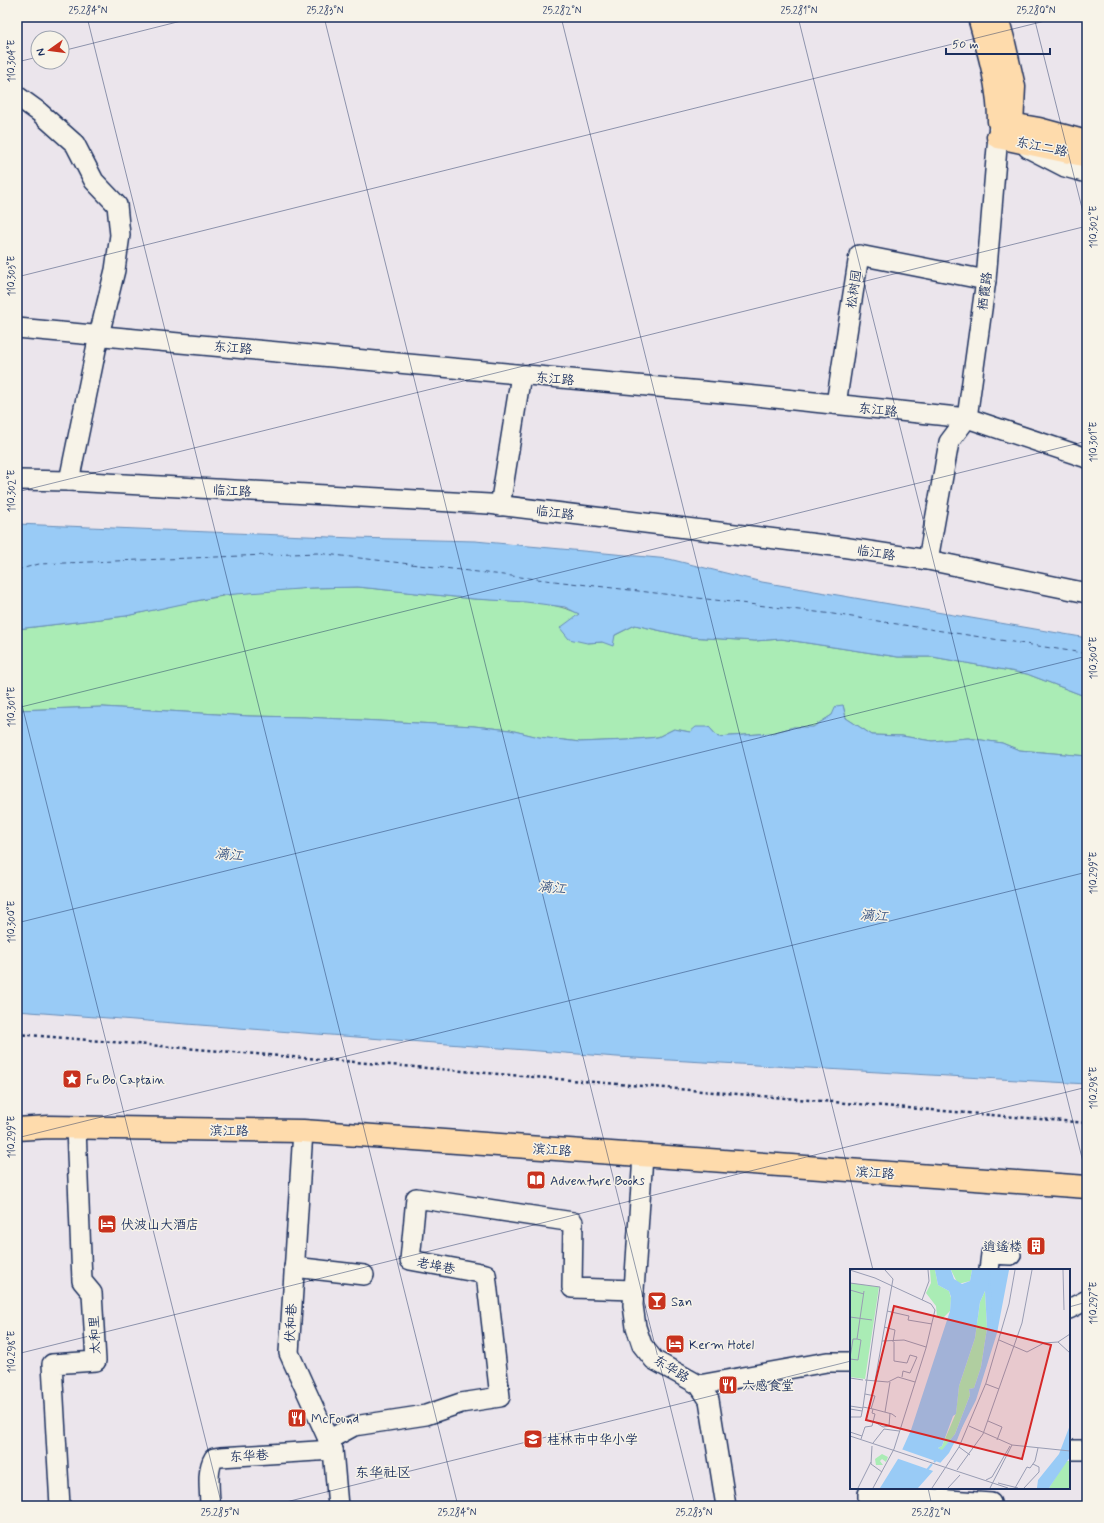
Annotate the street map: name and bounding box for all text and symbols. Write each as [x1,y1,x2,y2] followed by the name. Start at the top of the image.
[69,4,108,18] text: 25.284°N
[306,4,344,18] text: 25.283°N
[543,4,582,18] text: 25.282°N
[781,4,818,18] text: 25.281°N
[1016,4,1056,18] text: 25.280°N
[30,30,70,70] north arrow
[946,30,1050,56] scale bar
[952,37,979,53] text: 50 m
[5,40,19,82] text: 110.304°E
[34,47,49,57] text: N
[1014,134,1069,161] street label: 东江二路
[1087,206,1101,248] text: 110.302°E
[5,256,19,296] text: 110.303°E
[843,269,866,310] street label: 松树园
[975,271,996,312] street label: 栖霞路
[213,338,253,359] street label: 东江路
[535,369,575,390] street label: 东江路
[858,400,898,421] street label: 东江路
[1087,422,1101,462] text: 110.301°E
[5,470,19,512] text: 110.302°E
[212,482,252,501] street label: 临江路
[534,503,575,524] street label: 临江路
[855,542,896,565] street label: 临江路
[1087,637,1101,679] text: 110.300°E
[5,687,19,727] text: 110.301°E
[214,845,245,866] water label: 漓江
[1087,852,1101,894] text: 110.299°E
[537,878,568,899] water label: 漓江
[5,901,19,943] text: 110.300°E
[859,906,890,926] water label: 漓江
[1087,1067,1101,1109] text: 110.298°E
[61,1068,83,1090] place icon: Fu Bo Captain
[86,1072,165,1089] place label: Fu Bo Captain
[5,1116,19,1158] text: 110.299°E
[209,1123,249,1140] street label: 滨江路
[532,1141,572,1160] street label: 滨江路
[855,1164,895,1183] street label: 滨江路
[525,1169,547,1191] library icon: Adventure Books
[550,1173,645,1190] place label: Adventure Books
[96,1213,118,1235] hotel icon: 伏波山大酒店
[121,1217,199,1234] place label: 伏波山大酒店
[1025,1235,1047,1257] building icon: 逍遥楼
[983,1239,1022,1256] place label: 逍遥楼
[415,1254,456,1279] street label: 老埠巷
[850,1269,1070,1489] inset map
[1087,1281,1101,1324] text: 110.297°E
[646,1290,668,1312] bar icon: San
[671,1294,692,1311] place label: San
[282,1303,301,1343] street label: 伏和巷
[86,1315,105,1355] street label: 太和里
[5,1331,19,1373] text: 110.298°E
[664,1333,686,1355] hotel icon: Kerm Hotel
[689,1337,754,1354] place label: Kerm Hotel
[650,1352,692,1387] street label: 东华路
[717,1374,739,1396] restaurant icon: 六感食堂
[742,1378,794,1395] place label: 六感食堂
[286,1407,308,1429] restaurant icon: McFound
[311,1411,359,1428] place label: McFound
[522,1428,544,1450] school or university icon: 桂林市中华小学
[547,1432,638,1449] place label: 桂林市中华小学
[229,1447,269,1466] street label: 东华巷
[355,1464,411,1482] district label: 东华社区
[201,1506,240,1520] text: 25.285°N
[438,1506,477,1520] text: 25.284°N
[675,1506,713,1520] text: 25.283°N
[912,1506,951,1520] text: 25.282°N

